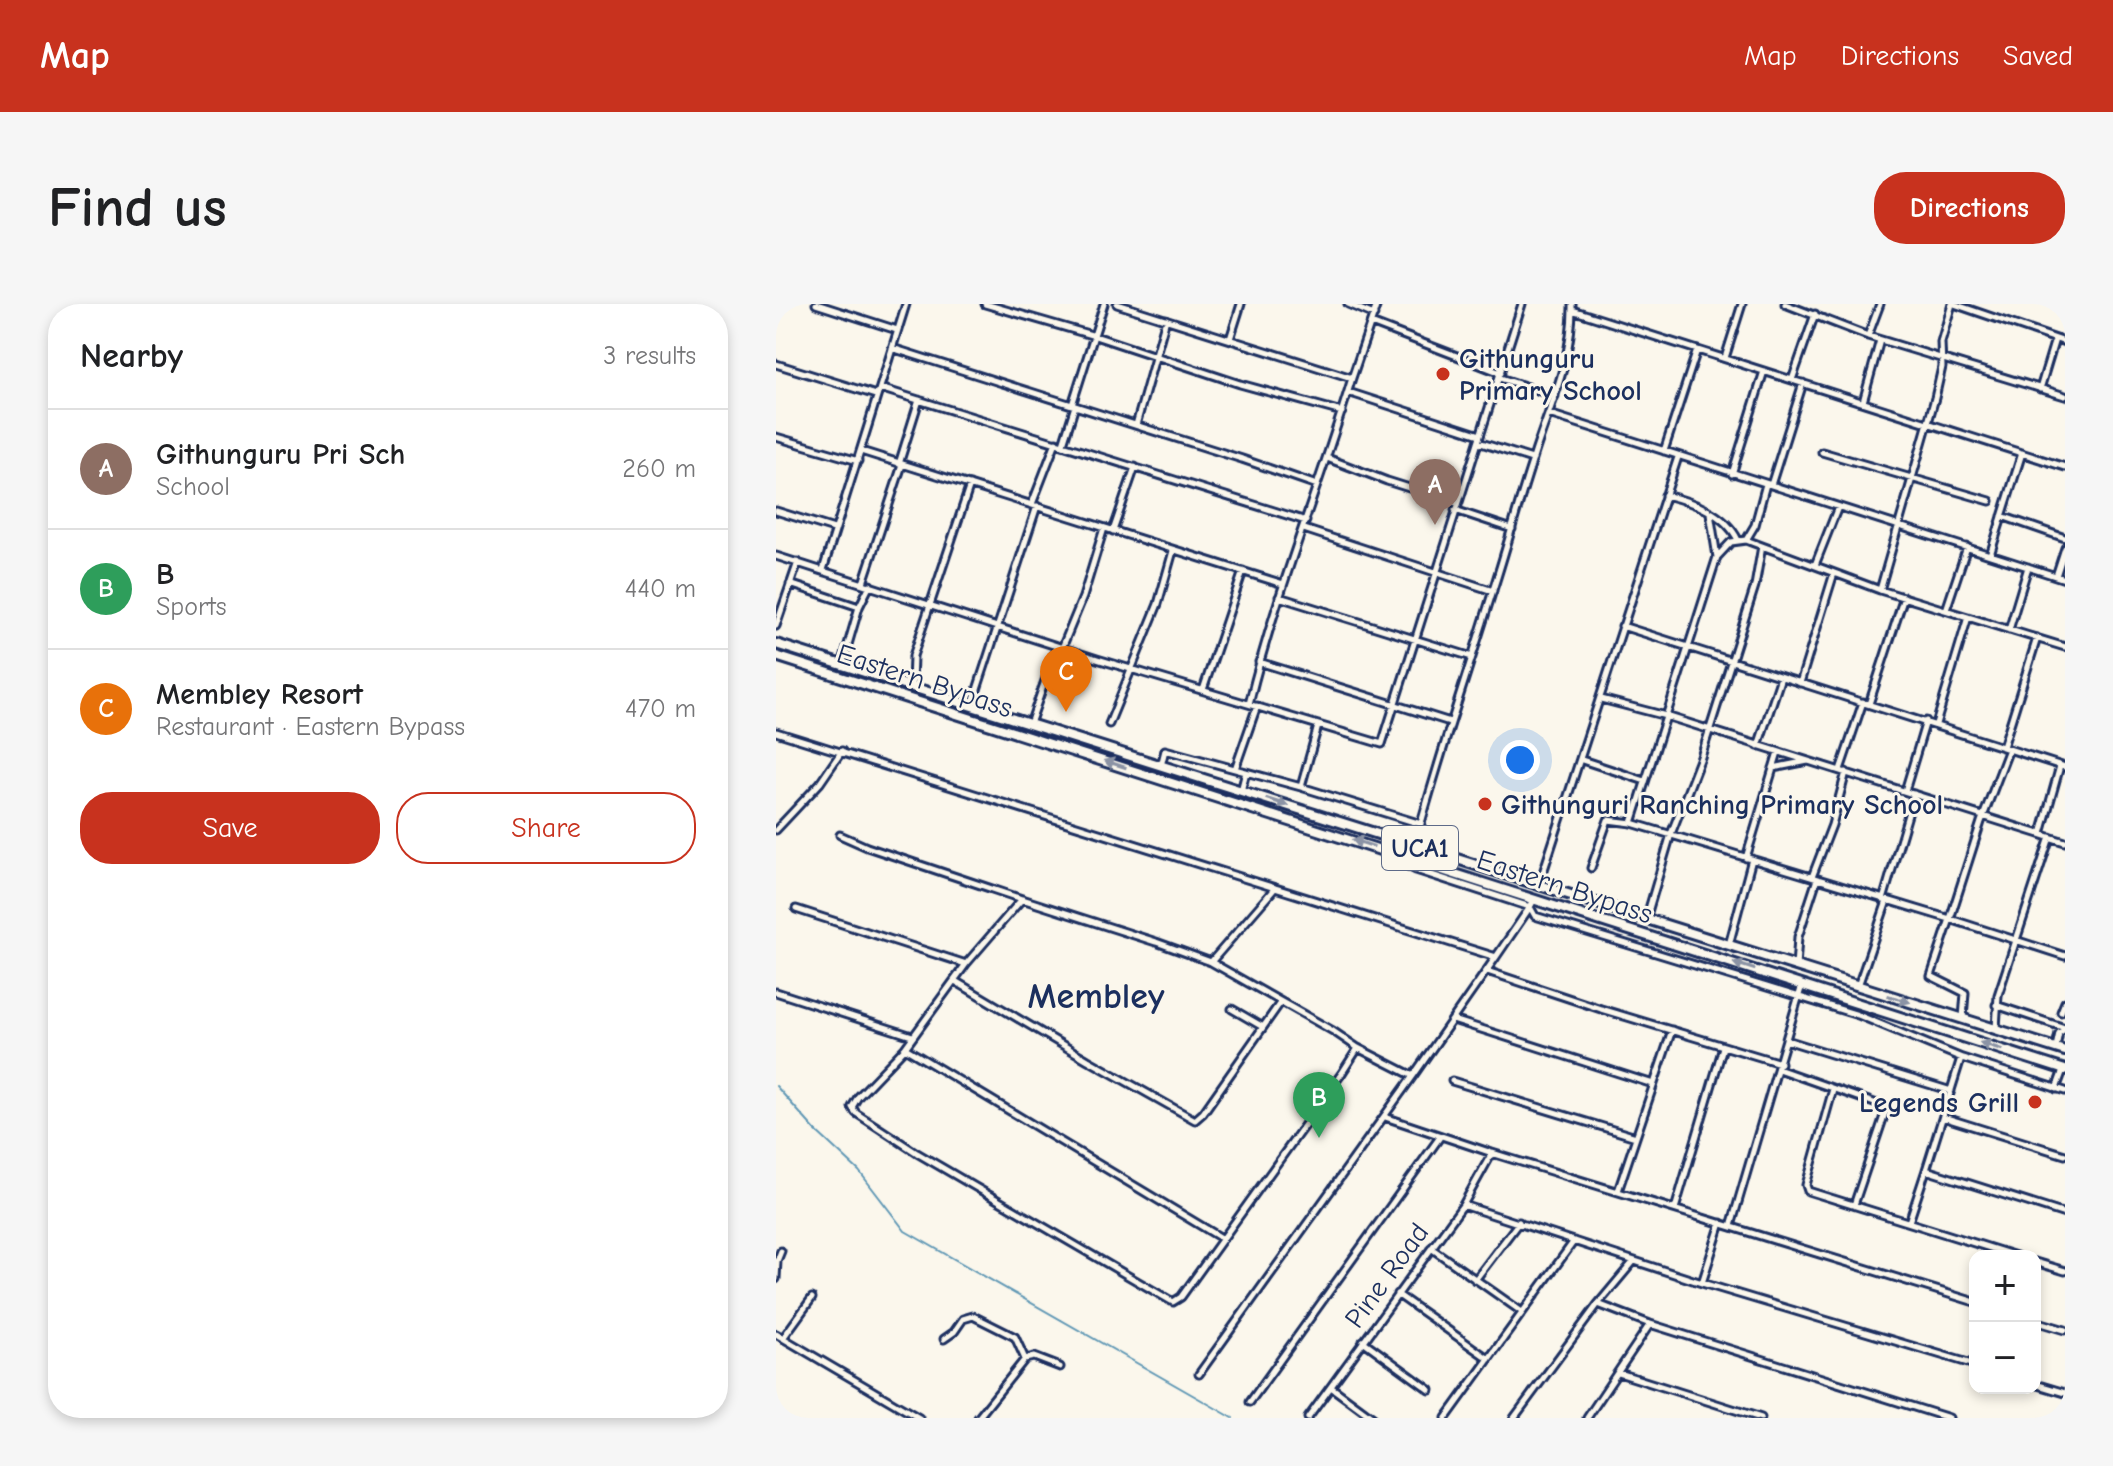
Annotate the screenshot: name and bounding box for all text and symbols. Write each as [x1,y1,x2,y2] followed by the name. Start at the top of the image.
[40,34,110,78] text: Map
[1744,40,1797,72] text: Map
[1841,40,1959,72] text: Directions
[2003,40,2073,72] text: Saved
[1874,172,2065,244] button: Directions
[48,176,227,240] text: Find us
[80,336,183,376] text: Nearby
[603,341,696,371] text: 3 results
[1459,343,1642,407] place label: Githunguru Primary School
[1434,365,1452,383] marker: Githunguru Primary School
[156,437,405,472] text: Githunguru Pri Sch
[99,454,113,484] text: A
[622,454,696,484] text: 260 m
[1409,459,1461,525] pin: A
[156,472,230,502] text: School
[156,557,174,592] text: B
[98,574,114,604] text: B
[625,574,696,604] text: 440 m
[156,592,227,622] text: Sports
[833,638,1016,724] street label: Eastern Bypass
[1040,646,1092,712] pin: C
[156,677,363,712] text: Membley Resort
[98,694,114,724] text: C
[625,694,696,724] text: 470 m
[156,712,465,742] text: Restaurant · Eastern Bypass
[1500,740,1540,780] your location
[1103,757,1127,770] one-way arrow
[1501,789,1943,821] place label: Githunguri Ranching Primary School
[80,792,380,864] button: Save
[396,792,696,864] button: Share
[1476,795,1494,813] marker: Githunguri Ranching Primary School
[1266,797,1290,809] one-way arrow
[1382,826,1458,870] road number: UCA1
[1351,836,1375,849] one-way arrow
[1473,844,1656,930] street label: Eastern Bypass
[1731,959,1755,972] one-way arrow
[1028,976,1165,1017] district label: Membley
[1888,993,1912,1006] one-way arrow
[1979,1039,2003,1052] one-way arrow
[1293,1072,1345,1138] pin: B
[1859,1087,2019,1119] place label: Legends Grill
[2026,1093,2044,1111] marker: Legends Grill
[1338,1217,1435,1334] street label: Pine Road
[1969,1250,2041,1394] map controls
[1969,1250,2041,1322] button: +
[1969,1322,2041,1394] button: −

